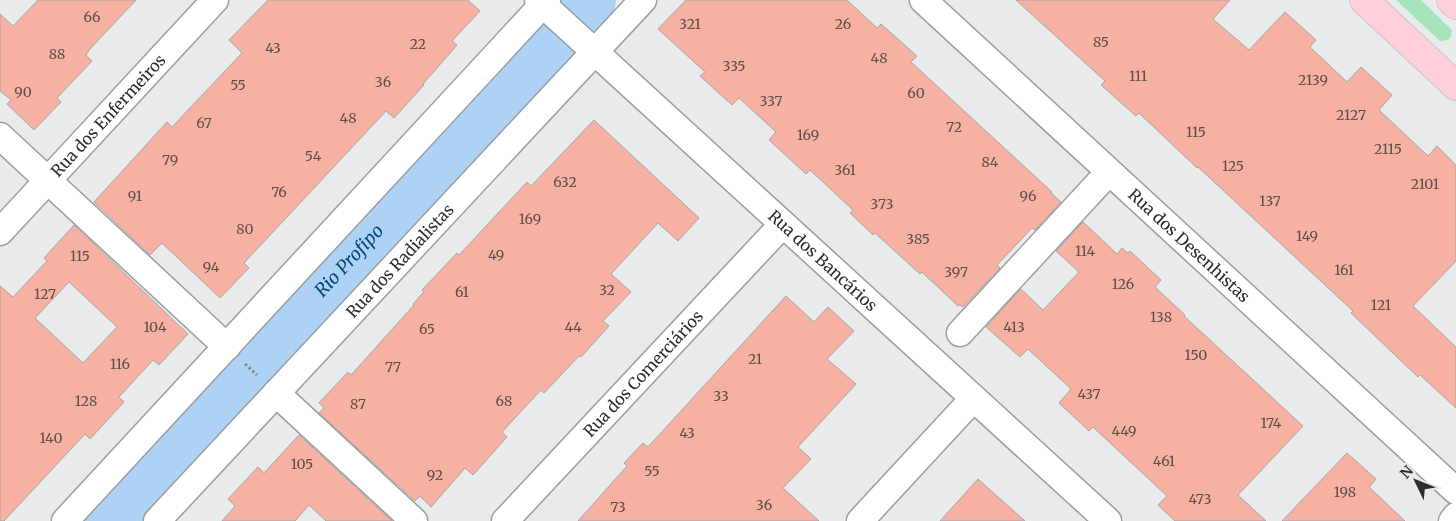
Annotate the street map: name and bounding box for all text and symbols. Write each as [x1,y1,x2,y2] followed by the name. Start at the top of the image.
[84,8,100,26] house number: 66
[679,15,701,33] house number: 321
[835,15,851,33] house number: 26
[1093,33,1109,51] house number: 85
[410,35,426,53] house number: 22
[265,39,281,57] house number: 43
[49,45,65,63] house number: 88
[871,49,887,67] house number: 48
[46,50,170,181] street label: Rua dos Enfermeiros
[723,57,745,75] house number: 335
[1129,67,1147,85] house number: 111
[1298,71,1328,89] house number: 2139
[375,73,391,91] house number: 36
[230,76,246,94] house number: 55
[14,83,32,101] house number: 90
[907,84,925,102] house number: 60
[760,92,782,110] house number: 337
[1336,106,1366,124] house number: 2127
[340,109,356,127] house number: 48
[196,114,212,132] house number: 67
[946,118,962,136] house number: 72
[1186,123,1206,141] house number: 115
[797,126,819,144] house number: 169
[1374,140,1402,158] house number: 2115
[305,147,322,165] house number: 54
[162,151,178,169] house number: 79
[982,153,999,171] house number: 84
[1222,157,1244,175] house number: 125
[834,161,856,179] house number: 361
[553,173,577,191] house number: 632
[1411,175,1439,193] house number: 2101
[271,183,287,201] house number: 76
[1124,184,1254,306] street label: Rua dos Desenhistas
[128,187,142,205] house number: 91
[1020,187,1036,205] house number: 96
[1259,192,1281,210] house number: 137
[870,195,894,213] house number: 373
[342,199,458,322] street label: Rua dos Radialistas
[764,206,882,315] street label: Rua dos Bancários
[519,210,541,228] house number: 169
[310,219,388,301] water label: Rio Profipo
[236,220,254,238] house number: 80
[1296,227,1318,245] house number: 149
[906,230,930,248] house number: 385
[1075,242,1095,260] house number: 114
[488,246,504,264] house number: 49
[70,247,90,265] house number: 115
[203,258,220,276] house number: 94
[1334,261,1354,279] house number: 161
[944,263,968,281] house number: 397
[1112,275,1134,293] house number: 126
[599,281,615,299] house number: 32
[455,283,469,301] house number: 61
[34,285,56,303] house number: 127
[1371,296,1391,314] house number: 121
[579,306,707,441] street label: Rua dos Comerciários
[1150,308,1172,326] house number: 138
[143,318,167,336] house number: 104
[564,318,582,336] house number: 44
[1003,318,1025,336] house number: 413
[419,320,435,338] house number: 65
[1185,346,1207,364] house number: 150
[748,350,762,368] house number: 21
[110,355,130,373] house number: 116
[385,358,401,376] house number: 77
[1078,385,1100,403] house number: 437
[713,387,729,405] house number: 33
[75,392,97,410] house number: 128
[496,392,512,410] house number: 68
[350,395,366,413] house number: 87
[1261,414,1282,432] house number: 174
[1112,422,1136,440] house number: 449
[679,424,695,442] house number: 43
[39,429,63,447] house number: 140
[1153,452,1175,470] house number: 461
[291,455,313,473] house number: 105
[1391,456,1441,506] north arrow
[644,462,660,480] house number: 55
[1396,462,1417,482] text: N
[427,466,443,484] house number: 92
[1334,483,1356,501] house number: 198
[1189,490,1211,508] house number: 473
[756,496,772,514] house number: 36
[610,498,626,516] house number: 73

